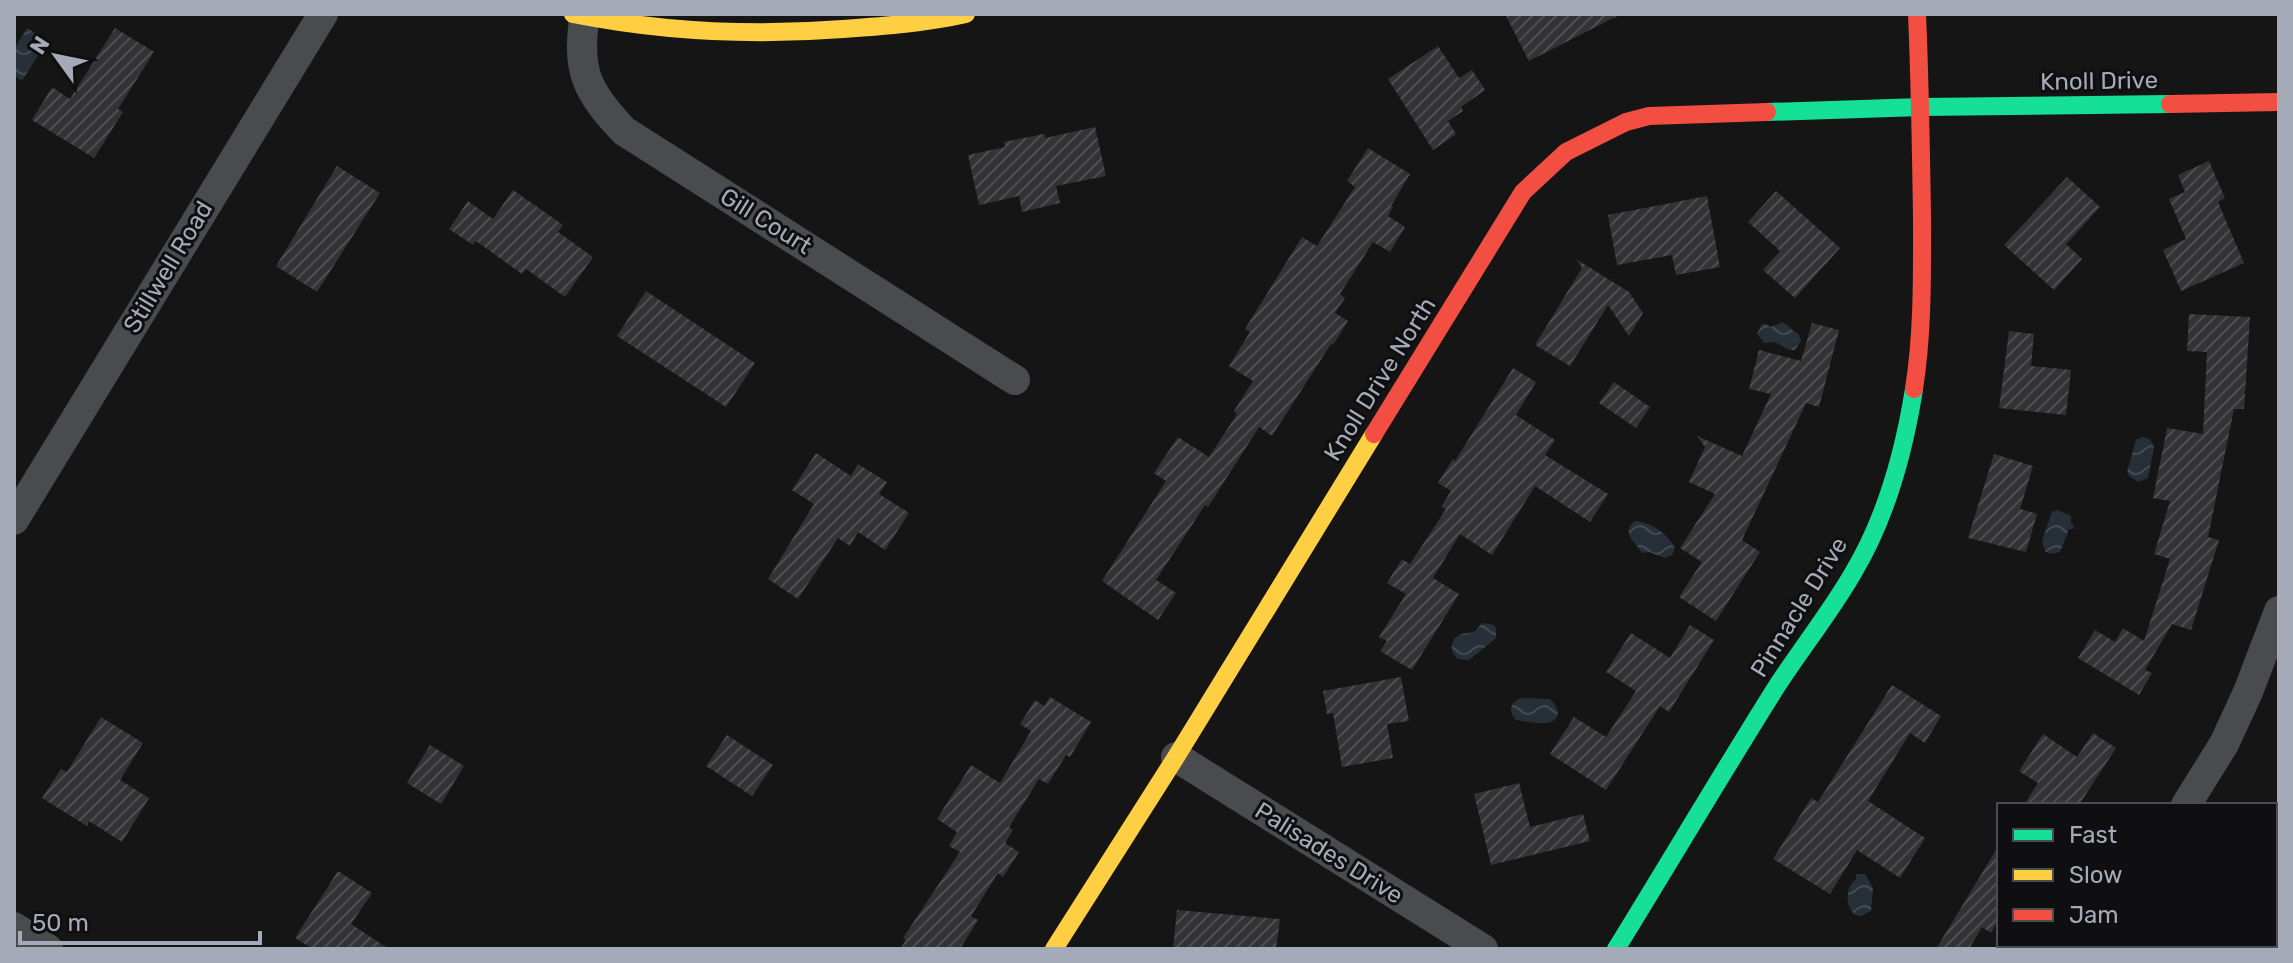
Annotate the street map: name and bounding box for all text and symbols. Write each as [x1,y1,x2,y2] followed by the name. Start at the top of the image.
[16,16,96,96] north arrow
[24,31,55,59] text: N
[2040,66,2158,96] street label: Knoll Drive
[715,182,817,260] street label: Gill Court
[118,196,218,338] street label: Stillwell Road
[1318,292,1442,466] street label: Knoll Drive North
[1745,532,1853,682] street label: Pinnacle Drive
[1250,796,1408,910] street label: Palisades Drive
[1997,803,2277,947] legend
[2069,821,2117,849] text: Fast
[2069,861,2122,889] text: Slow
[20,895,260,945] scale bar
[2069,901,2119,929] text: Jam
[32,909,89,937] text: 50 m

